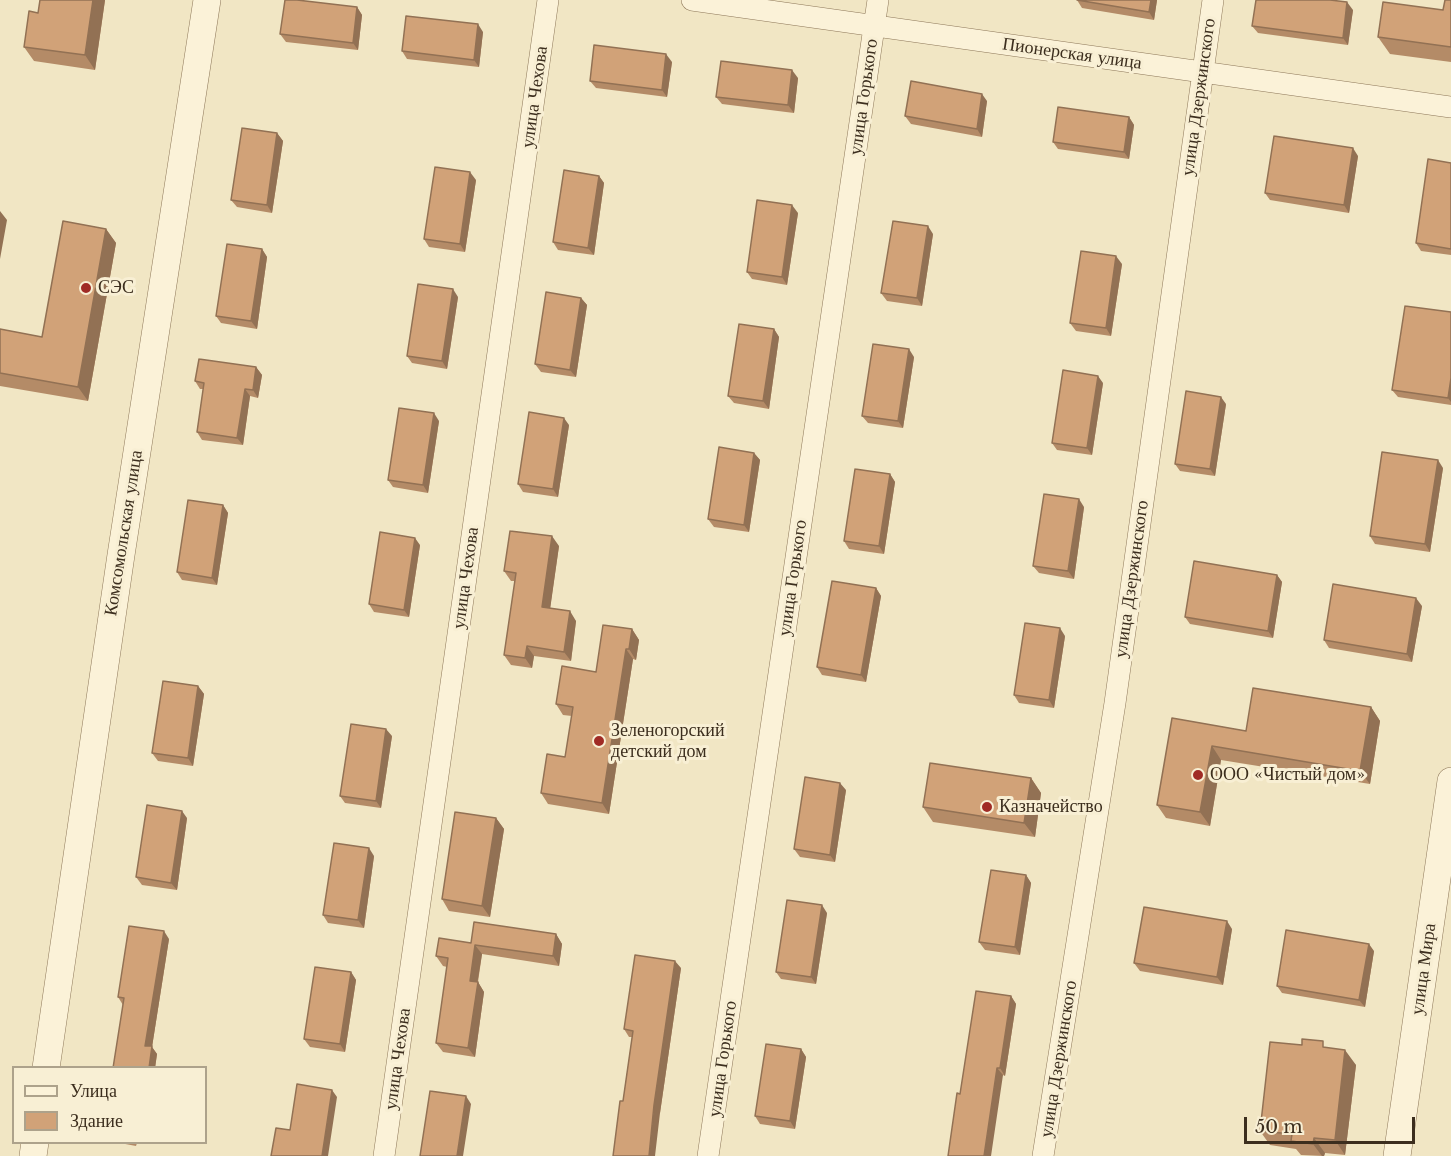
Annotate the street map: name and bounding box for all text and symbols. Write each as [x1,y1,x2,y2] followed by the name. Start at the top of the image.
[1177,17,1221,177] street label: улица Дзержинского
[1001,34,1143,74] street label: Пионерская улица
[845,37,883,157] street label: улица Горького
[517,45,553,149] street label: улица Чехова
[98,277,134,299] place label: СЭС
[79,281,93,295] marker: СЭС
[100,449,148,617] street label: Комсомольская улица
[1110,499,1154,659] street label: улица Дзержинского
[774,518,812,638] street label: улица Горького
[448,526,484,630] street label: улица Чехова
[611,720,725,762] place label: Зеленогорский детский дом
[592,734,606,748] marker: Зеленогорский детский дом
[1210,764,1365,786] place label: ООО «Чистый дом»
[1191,768,1205,782] marker: ООО «Чистый дом»
[999,796,1103,818] place label: Казначейство
[980,800,994,814] marker: Казначейство
[1407,922,1441,1016] street label: улица Мира
[1036,979,1082,1139] street label: улица Дзержинского
[704,999,742,1119] street label: улица Горького
[380,1007,416,1111] street label: улица Чехова
[12,1066,207,1144] legend
[70,1080,117,1102] text: Улица
[1247,1105,1418,1143] scale bar
[70,1110,123,1132] text: Здание
[1255,1116,1303,1138] text: 50 m

